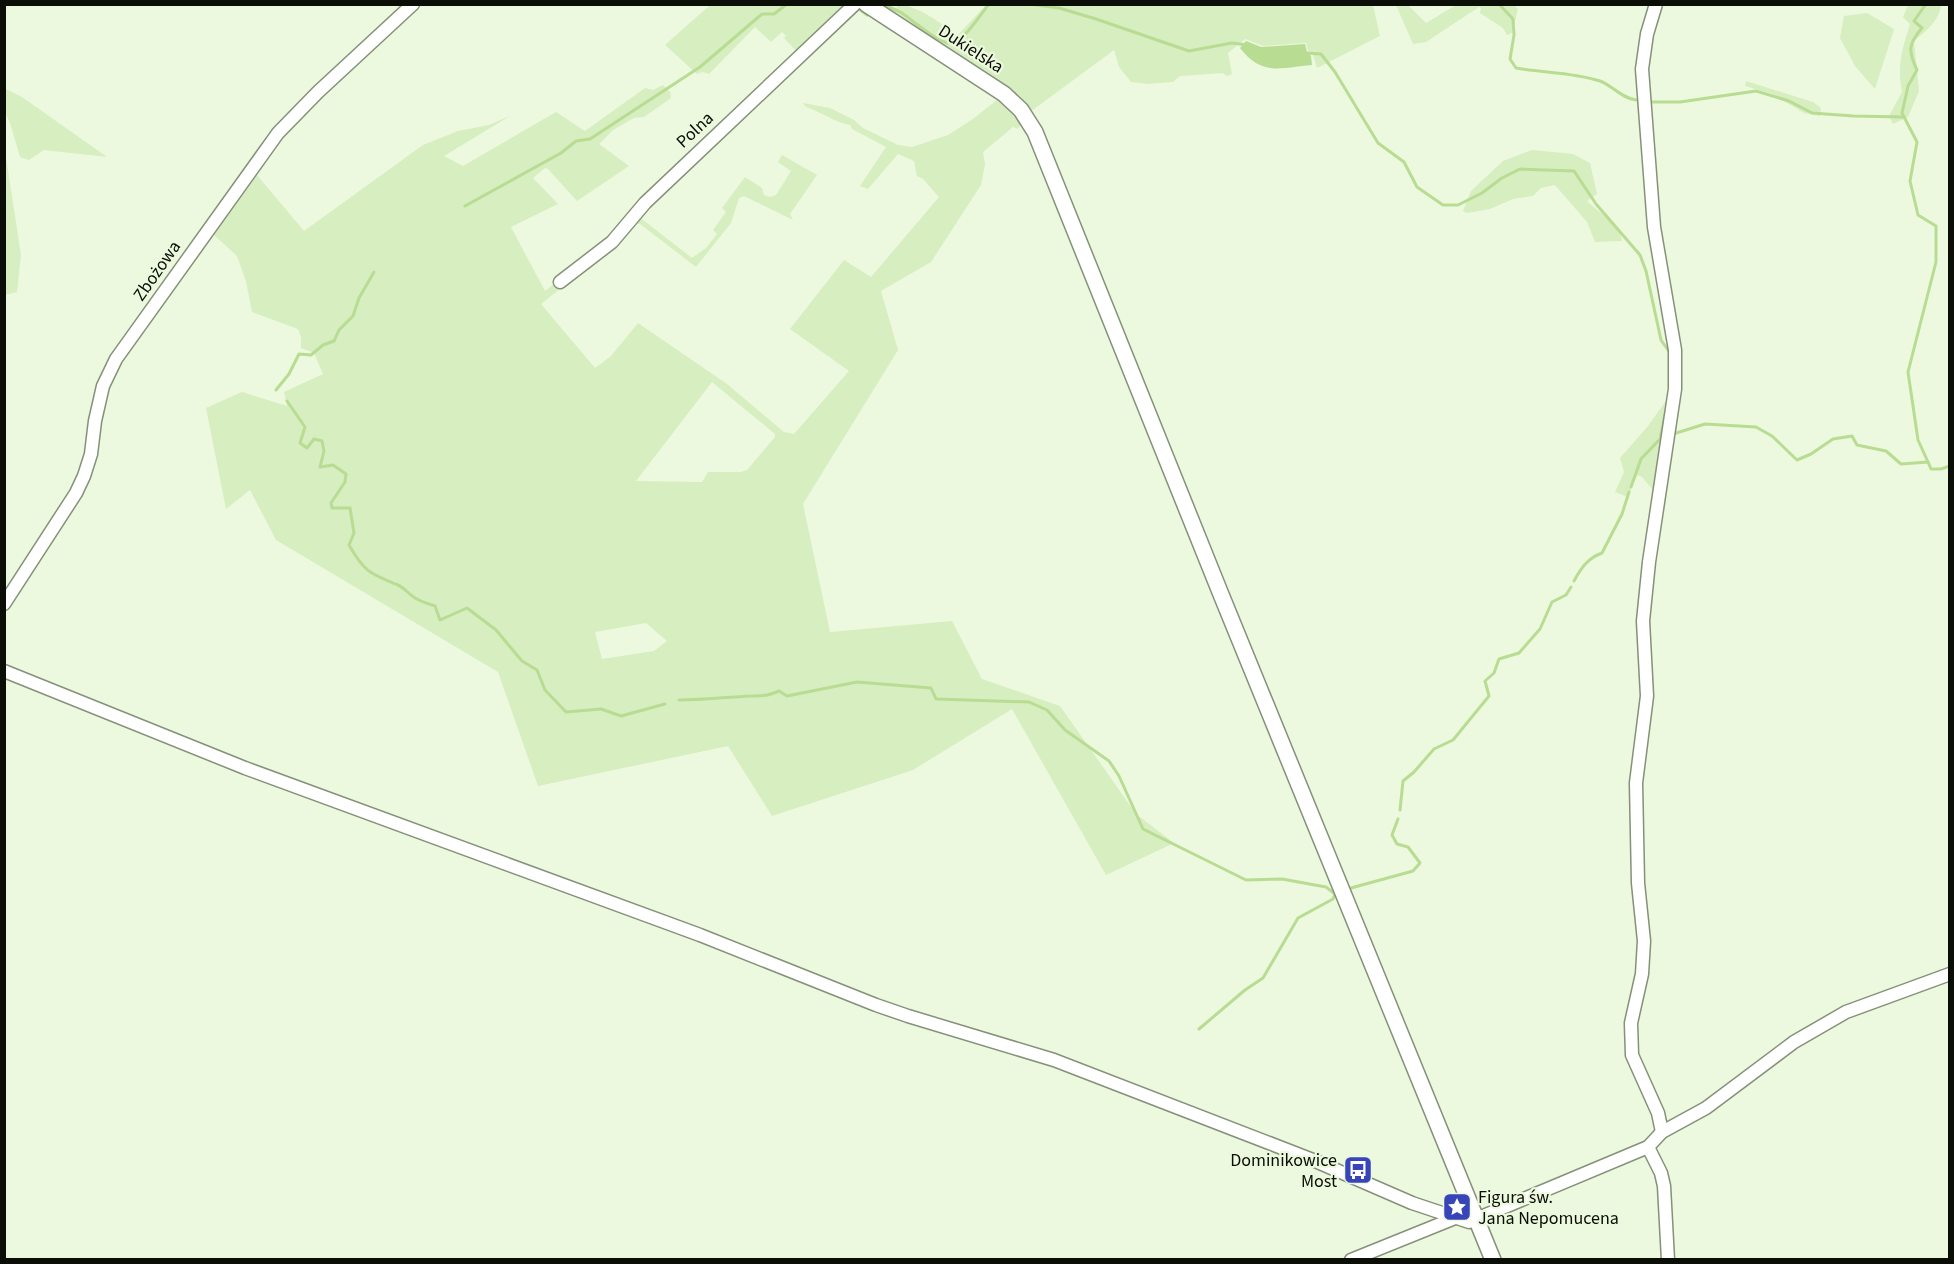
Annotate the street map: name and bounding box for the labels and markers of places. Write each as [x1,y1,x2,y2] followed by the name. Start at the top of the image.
[1230,1148,1337,1194] place label: Dominikowice Most
[1342,1154,1374,1186] bus stop icon: Dominikowice Most
[1478,1185,1619,1231] place label: Figura św. Jana Nepomucena
[1441,1191,1473,1223] place icon: Figura św. Jana Nepomucena

